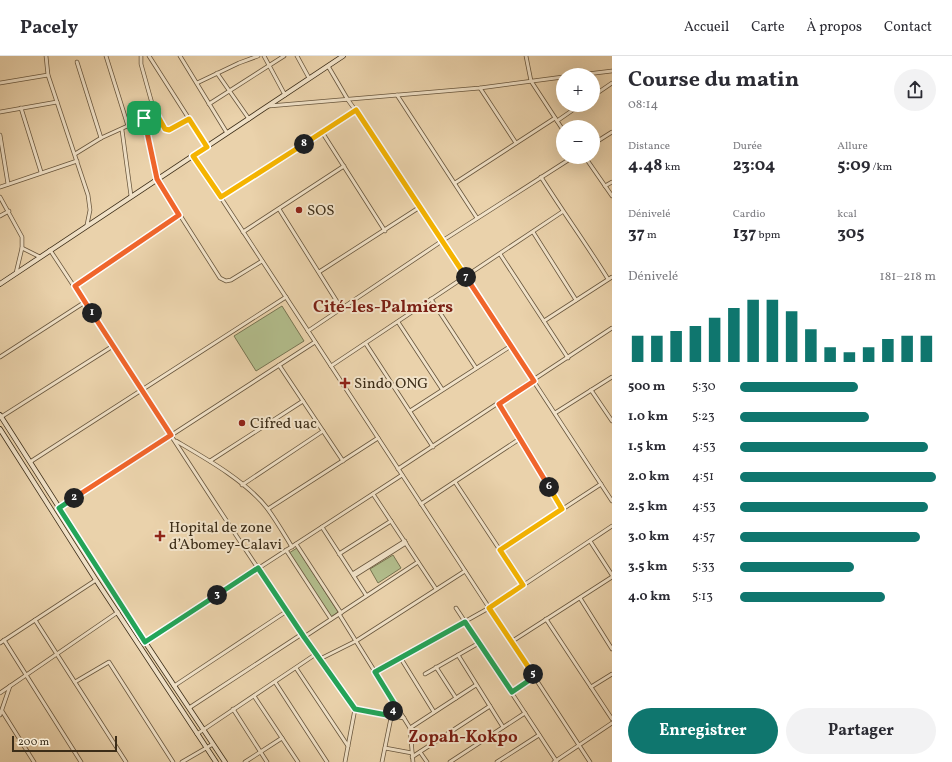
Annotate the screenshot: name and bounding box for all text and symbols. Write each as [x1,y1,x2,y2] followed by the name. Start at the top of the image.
[20,15,78,41] text: Pacely
[684,18,729,37] text: Accueil
[751,18,785,37] text: Carte
[807,18,862,37] text: À propos
[884,18,932,37] text: Contact
[628,65,799,96] text: Course du matin
[556,68,600,164] map controls
[556,68,600,112] button: +
[894,69,936,111] button: share
[628,96,658,114] text: 08:14
[127,101,161,135] pin
[133,107,155,129] icon: arrive
[556,120,600,164] button: −
[294,134,314,154] pin: 8
[301,136,307,151] text: 8
[628,139,670,154] text: Distance
[733,139,762,154] text: Durée
[837,139,868,154] text: Allure
[628,154,663,177] text: 4.48
[733,154,775,177] text: 23:04
[837,154,870,177] text: 5:09
[663,160,680,175] text: km
[870,160,892,175] text: /km
[307,201,335,222] place label: SOS
[294,205,304,215] marker: SOS
[628,207,671,222] text: Dénivelé
[733,207,765,222] text: Cardio
[837,207,857,222] text: kcal
[628,222,645,245] text: 37
[733,222,756,245] text: 137
[837,222,864,245] text: 305
[645,228,657,243] text: m
[756,228,781,243] text: bpm
[456,267,476,287] pin: 7
[628,268,678,286] text: Dénivelé
[880,268,936,286] text: 181–218 m
[463,269,469,284] text: 7
[313,296,453,319] district label: Cité-les-Palmiers
[82,303,102,323] pin: 1
[90,305,94,320] text: 1
[354,374,428,395] place label: Sindo ONG
[339,377,351,389] marker: Sindo ONG
[628,378,665,396] text: 500 m
[692,378,716,396] text: 5:30
[628,408,668,426] text: 1.0 km
[692,408,715,426] text: 5:23
[250,414,317,435] place label: Cifred uac
[237,418,247,428] marker: Cifred uac
[628,438,666,456] text: 1.5 km
[692,438,716,456] text: 4:53
[628,468,670,486] text: 2.0 km
[692,468,714,486] text: 4:51
[539,477,559,497] pin: 6
[546,479,552,494] text: 6
[64,488,84,508] pin: 2
[71,490,77,505] text: 2
[628,498,668,516] text: 2.5 km
[692,498,716,516] text: 4:53
[169,518,282,556] place label: Hopital de zone d’Abomey-Calavi
[628,528,669,546] text: 3.0 km
[692,528,715,546] text: 4:57
[154,530,166,542] marker: Hopital de zone d’Abomey-Calavi
[628,558,668,576] text: 3.5 km
[692,558,715,576] text: 5:33
[207,585,227,605] pin: 3
[214,587,220,602] text: 3
[628,588,671,606] text: 4.0 km
[692,588,713,606] text: 5:13
[523,664,543,684] pin: 5
[530,666,536,681] text: 5
[383,701,403,721] pin: 4
[390,703,396,718] text: 4
[628,708,778,754] button: Enregistrer
[786,708,936,754] button: Partager
[408,726,518,749] district label: Zopah-Kokpo
[12,734,117,753] scale bar
[18,735,49,750] text: 200 m

